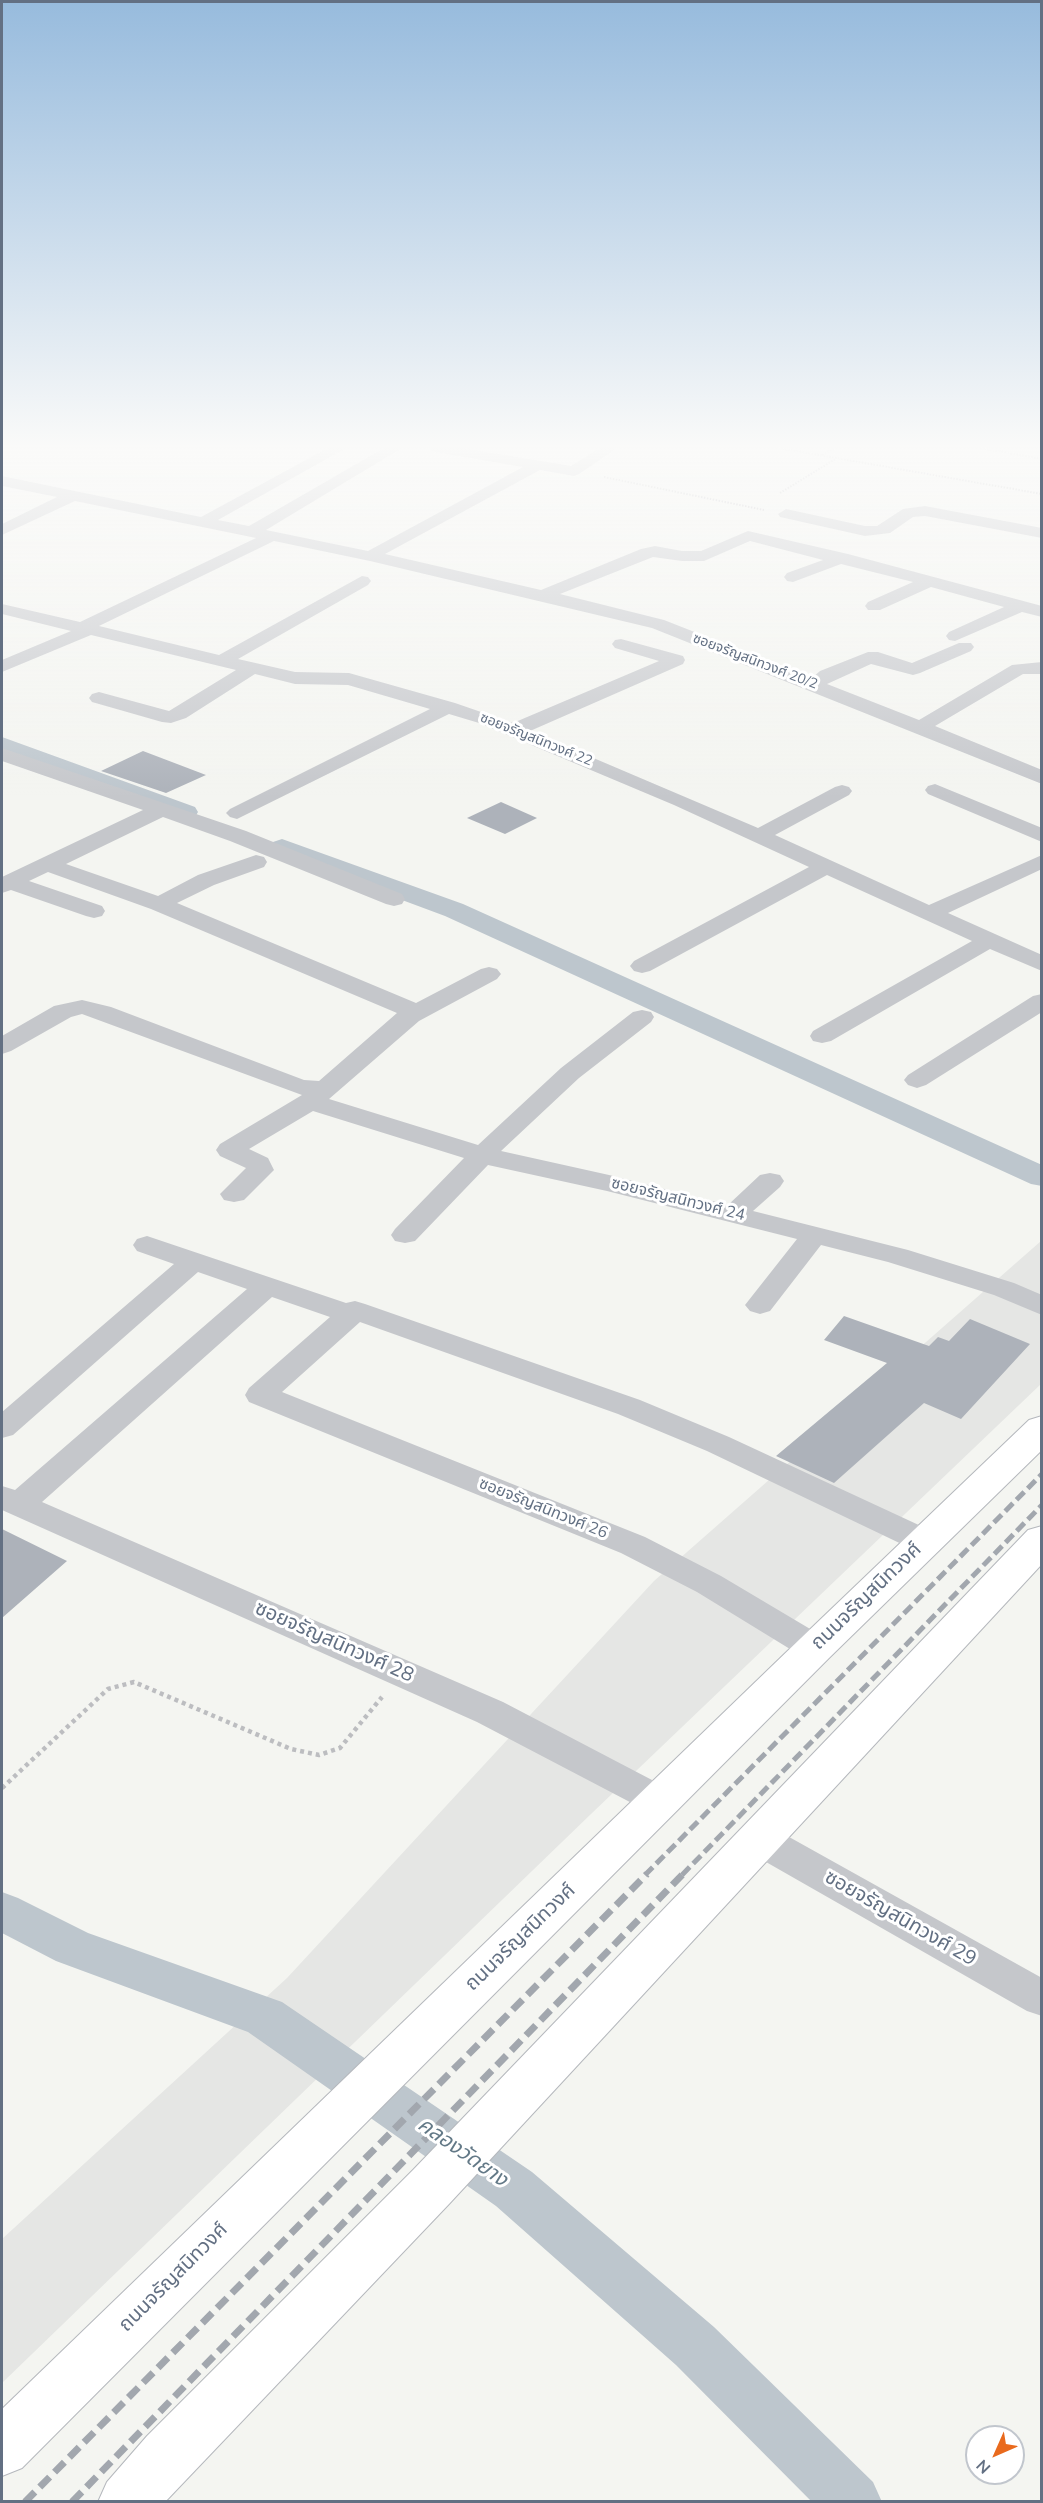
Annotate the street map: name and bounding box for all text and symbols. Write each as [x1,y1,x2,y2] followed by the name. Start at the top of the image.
[690,630,820,694] street label: ซอยจรัญสนิทวงศ์ 20/2
[477,710,595,770] street label: ซอยจรัญสนิทวงศ์ 22
[609,1174,747,1226] street label: ซอยจรัญสนิทวงศ์ 24
[476,1474,610,1544] street label: ซอยจรัญสนิทวงศ์ 26
[807,1538,927,1656] street label: ถนนจรัญสนิทวงศ์
[251,1597,417,1689] street label: ซอยจรัญสนิทวงศ์ 28
[820,1866,980,1972] street label: ซอยจรัญสนิทวงศ์ 29
[461,1879,581,1997] street label: ถนนจรัญสนิทวงศ์
[412,2113,512,2193] water label: คลองวัดยาง
[115,2219,233,2337] street label: ถนนจรัญสนิทวงศ์
[965,2425,1025,2485] north arrow
[972,2454,996,2478] text: N

